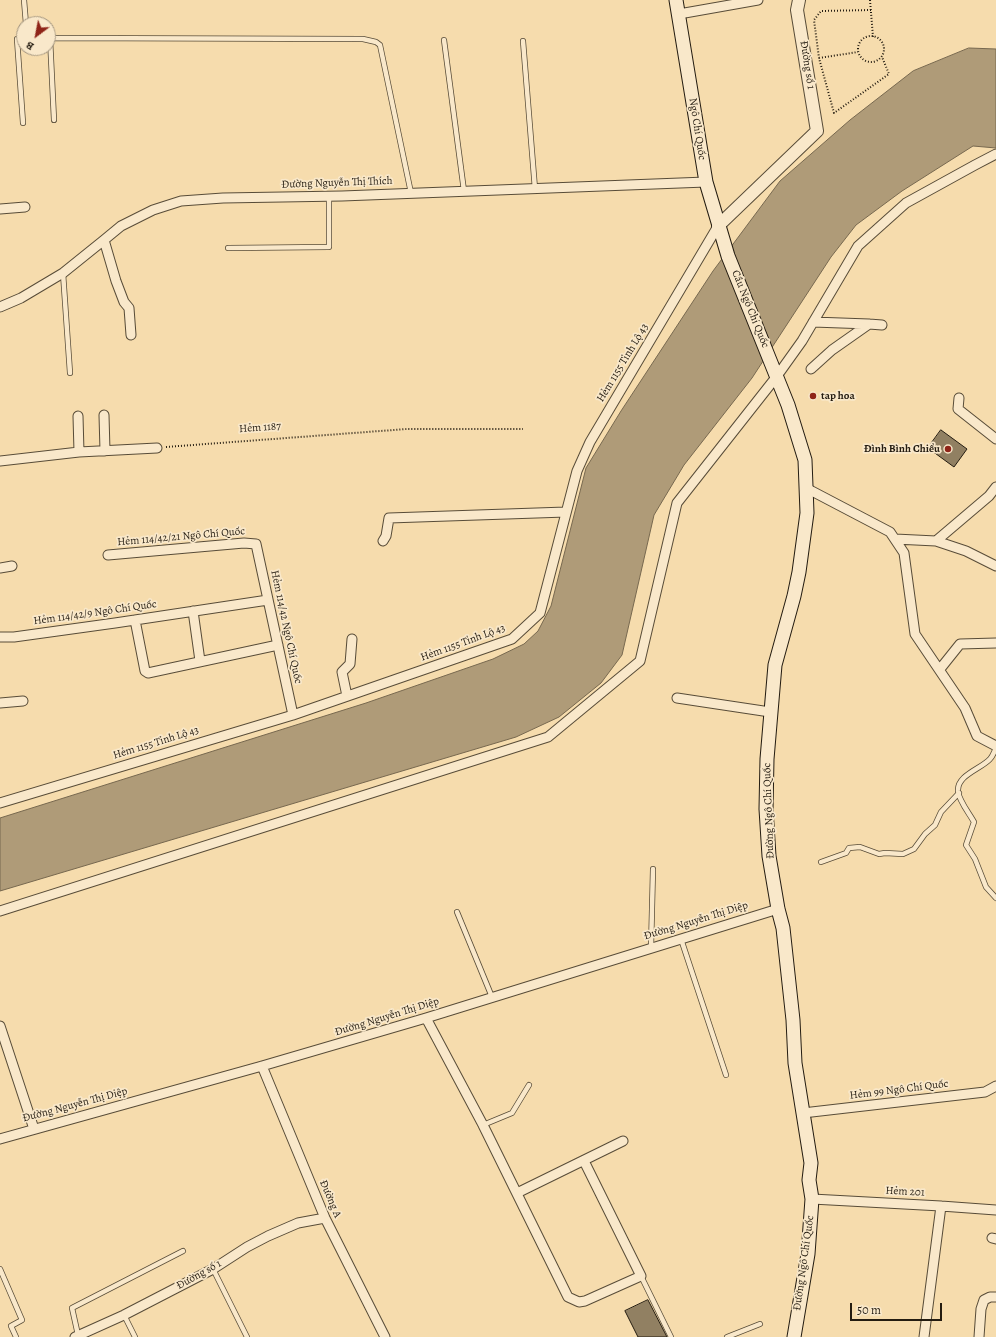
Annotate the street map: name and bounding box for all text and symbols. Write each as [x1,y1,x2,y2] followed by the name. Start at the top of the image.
[16,16,56,56] north arrow
[23,38,37,54] text: B
[797,40,817,90] street label: Đường số 1
[686,97,708,161] street label: Ngô Chí Quốc
[281,174,393,192] street label: Đường Nguyễn Thị Thích
[728,268,772,350] street label: Cầu Ngô Chí Quốc
[594,321,652,405] street label: Hẻm 1155 Tỉnh Lộ 43
[821,389,855,403] place label: tap hoa
[808,391,818,401] marker: tap hoa
[239,420,281,436] street label: Hẻm 1187
[864,442,940,456] place label: Đình Bình Chiểu
[943,444,953,454] marker: Đình Bình Chiểu
[117,525,245,549] street label: Hẻm 114/42/21 Ngô Chí Quốc
[268,569,304,685] street label: Hẻm 114/42 Ngô Chí Quốc
[33,598,157,628] street label: Hẻm 114/42/9 Ngô Chí Quốc
[419,622,507,664] street label: Hẻm 1155 Tỉnh Lộ 43
[111,724,201,762] street label: Hẻm 1155 Tỉnh Lộ 43
[761,763,777,859] street label: Đường Ngô Chí Quốc
[642,899,750,943] street label: Đường Nguyễn Thị Diệp
[333,995,441,1039] street label: Đường Nguyễn Thị Diệp
[849,1077,949,1103] street label: Hẻm 99 Ngô Chí Quốc
[21,1085,129,1125] street label: Đường Nguyễn Thị Diệp
[316,1178,344,1220] street label: Đường A
[885,1184,925,1200] street label: Hẻm 201
[791,1215,817,1311] street label: Đường Ngô Chí Quốc
[174,1257,224,1293] street label: Đường số 1
[852,1295,944,1321] scale bar
[857,1302,881,1318] text: 50 m

